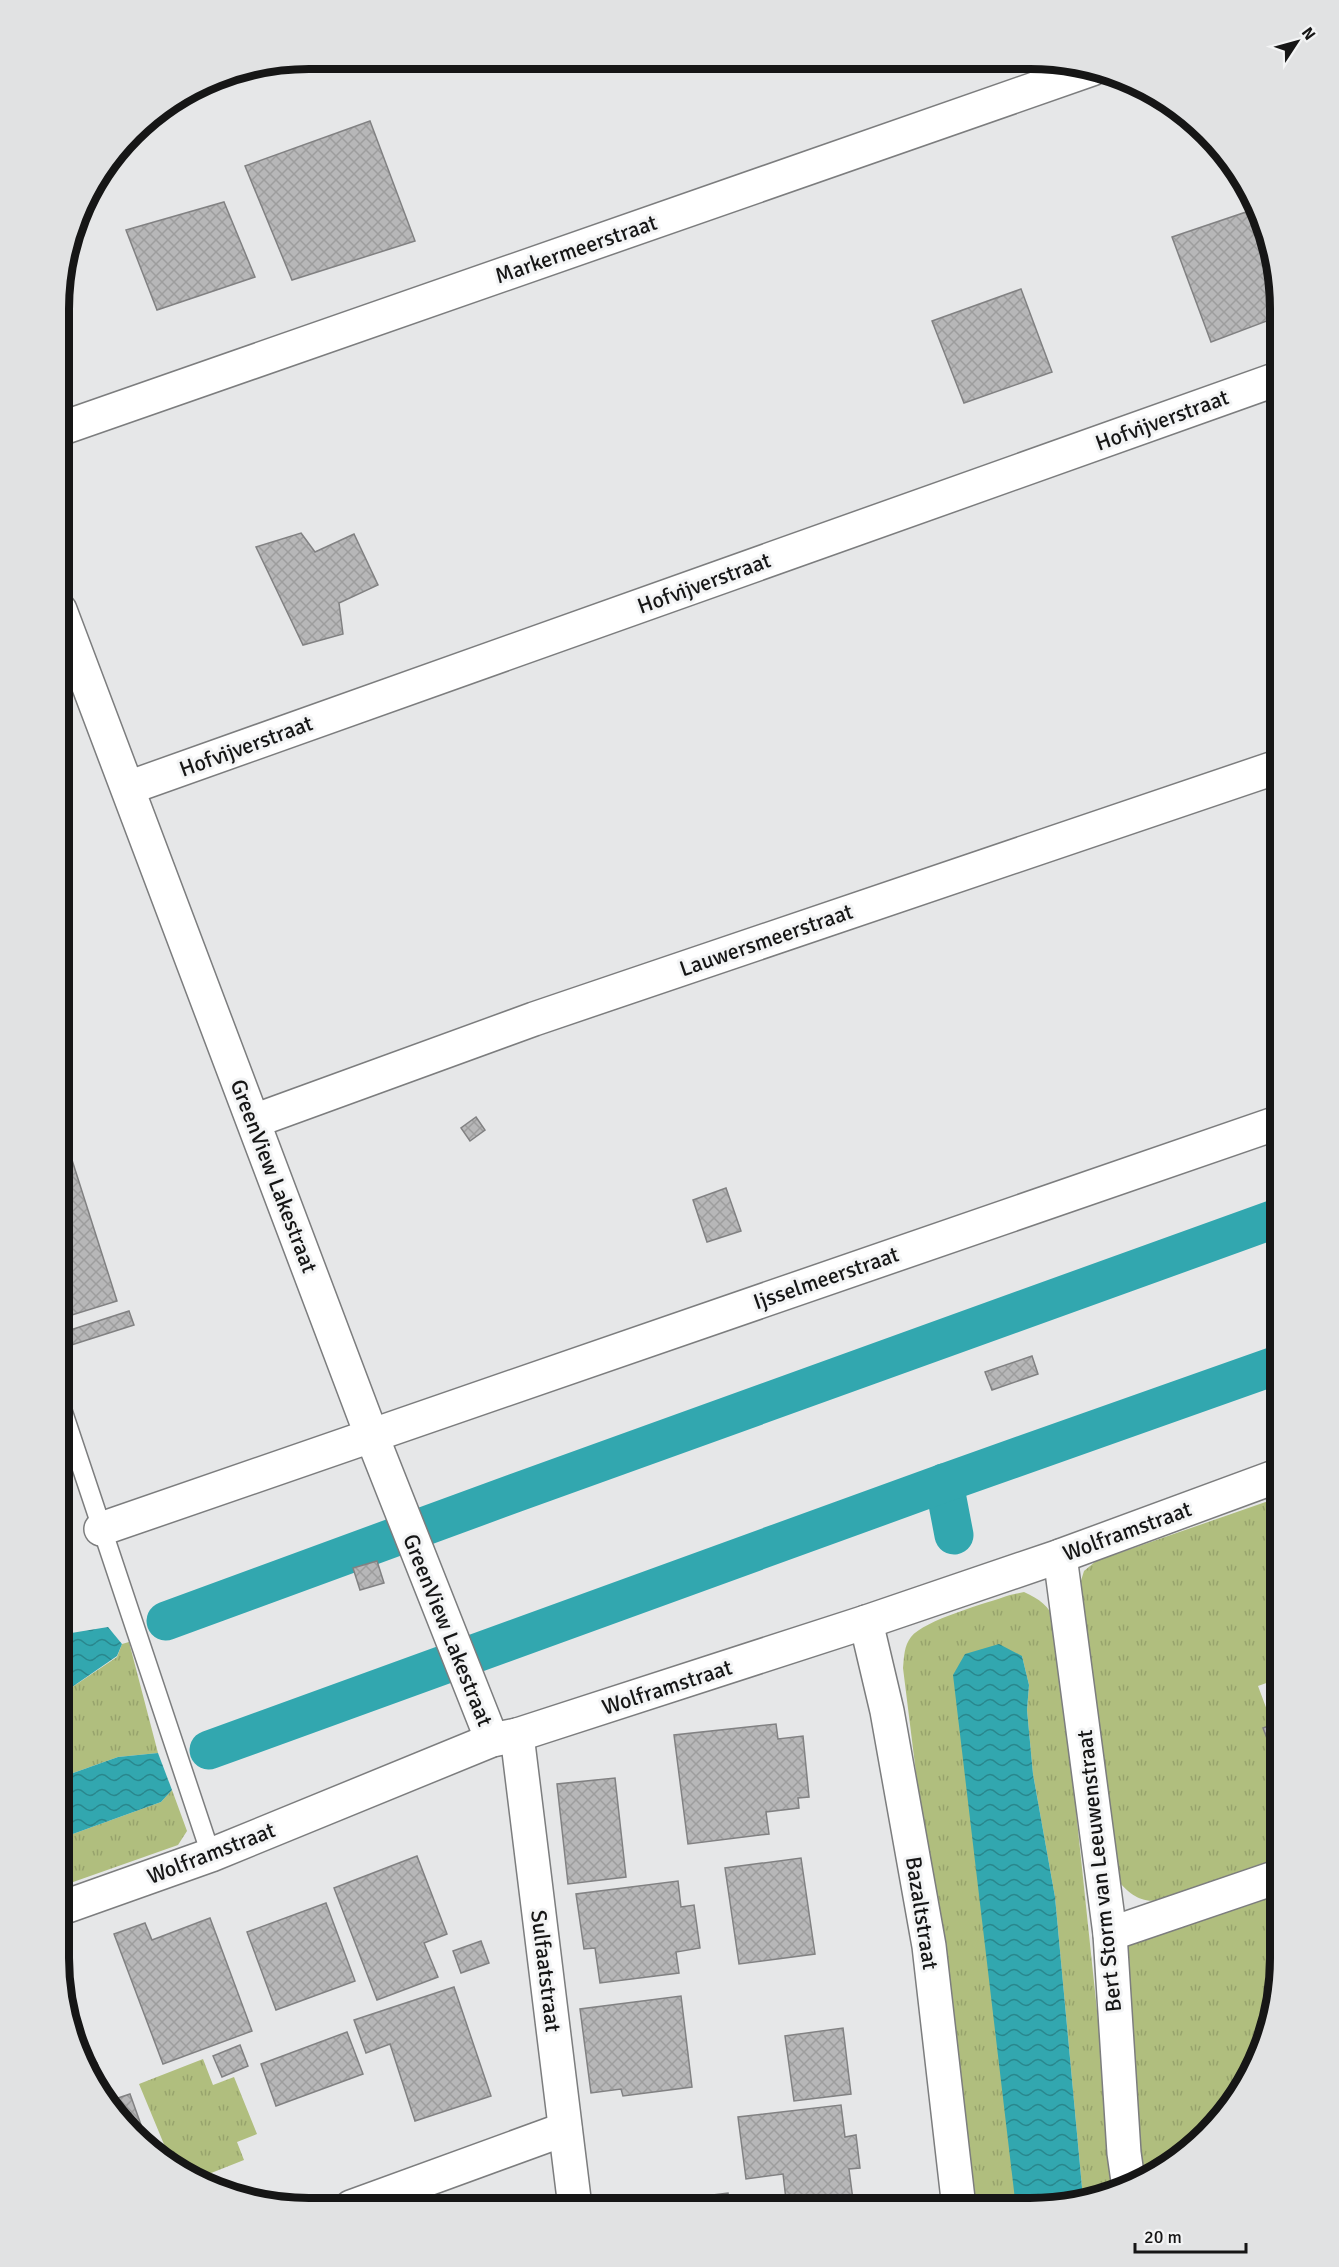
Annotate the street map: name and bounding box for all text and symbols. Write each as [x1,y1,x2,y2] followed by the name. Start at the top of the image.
[1267,12,1327,72] north arrow
[1297,23,1320,44] text: N
[492,209,661,289] street label: Markermeerstraat
[1092,383,1233,457] street label: Hofvijverstraat
[634,546,775,620] street label: Hofvijverstraat
[176,709,317,783] street label: Hofvijverstraat
[676,898,856,982] street label: Lauwersmeerstraat
[225,1075,323,1277] street label: GreenView Lakestraat
[750,1240,903,1316] street label: Ijsselmeerstraat
[1059,1495,1195,1567] street label: Wolframstraat
[397,1530,499,1730] street label: GreenView Lakestraat
[599,1653,736,1721] street label: Wolframstraat
[1071,1728,1127,2013] street label: Bert Storm van Leeuwenstraat
[143,1816,279,1890] street label: Wolframstraat
[900,1854,944,1972] street label: Bazaltstraat
[525,1908,567,2034] street label: Sulfaatstraat
[1135,2216,1246,2254] scale bar
[1144,2226,1182,2248] text: 20 m

